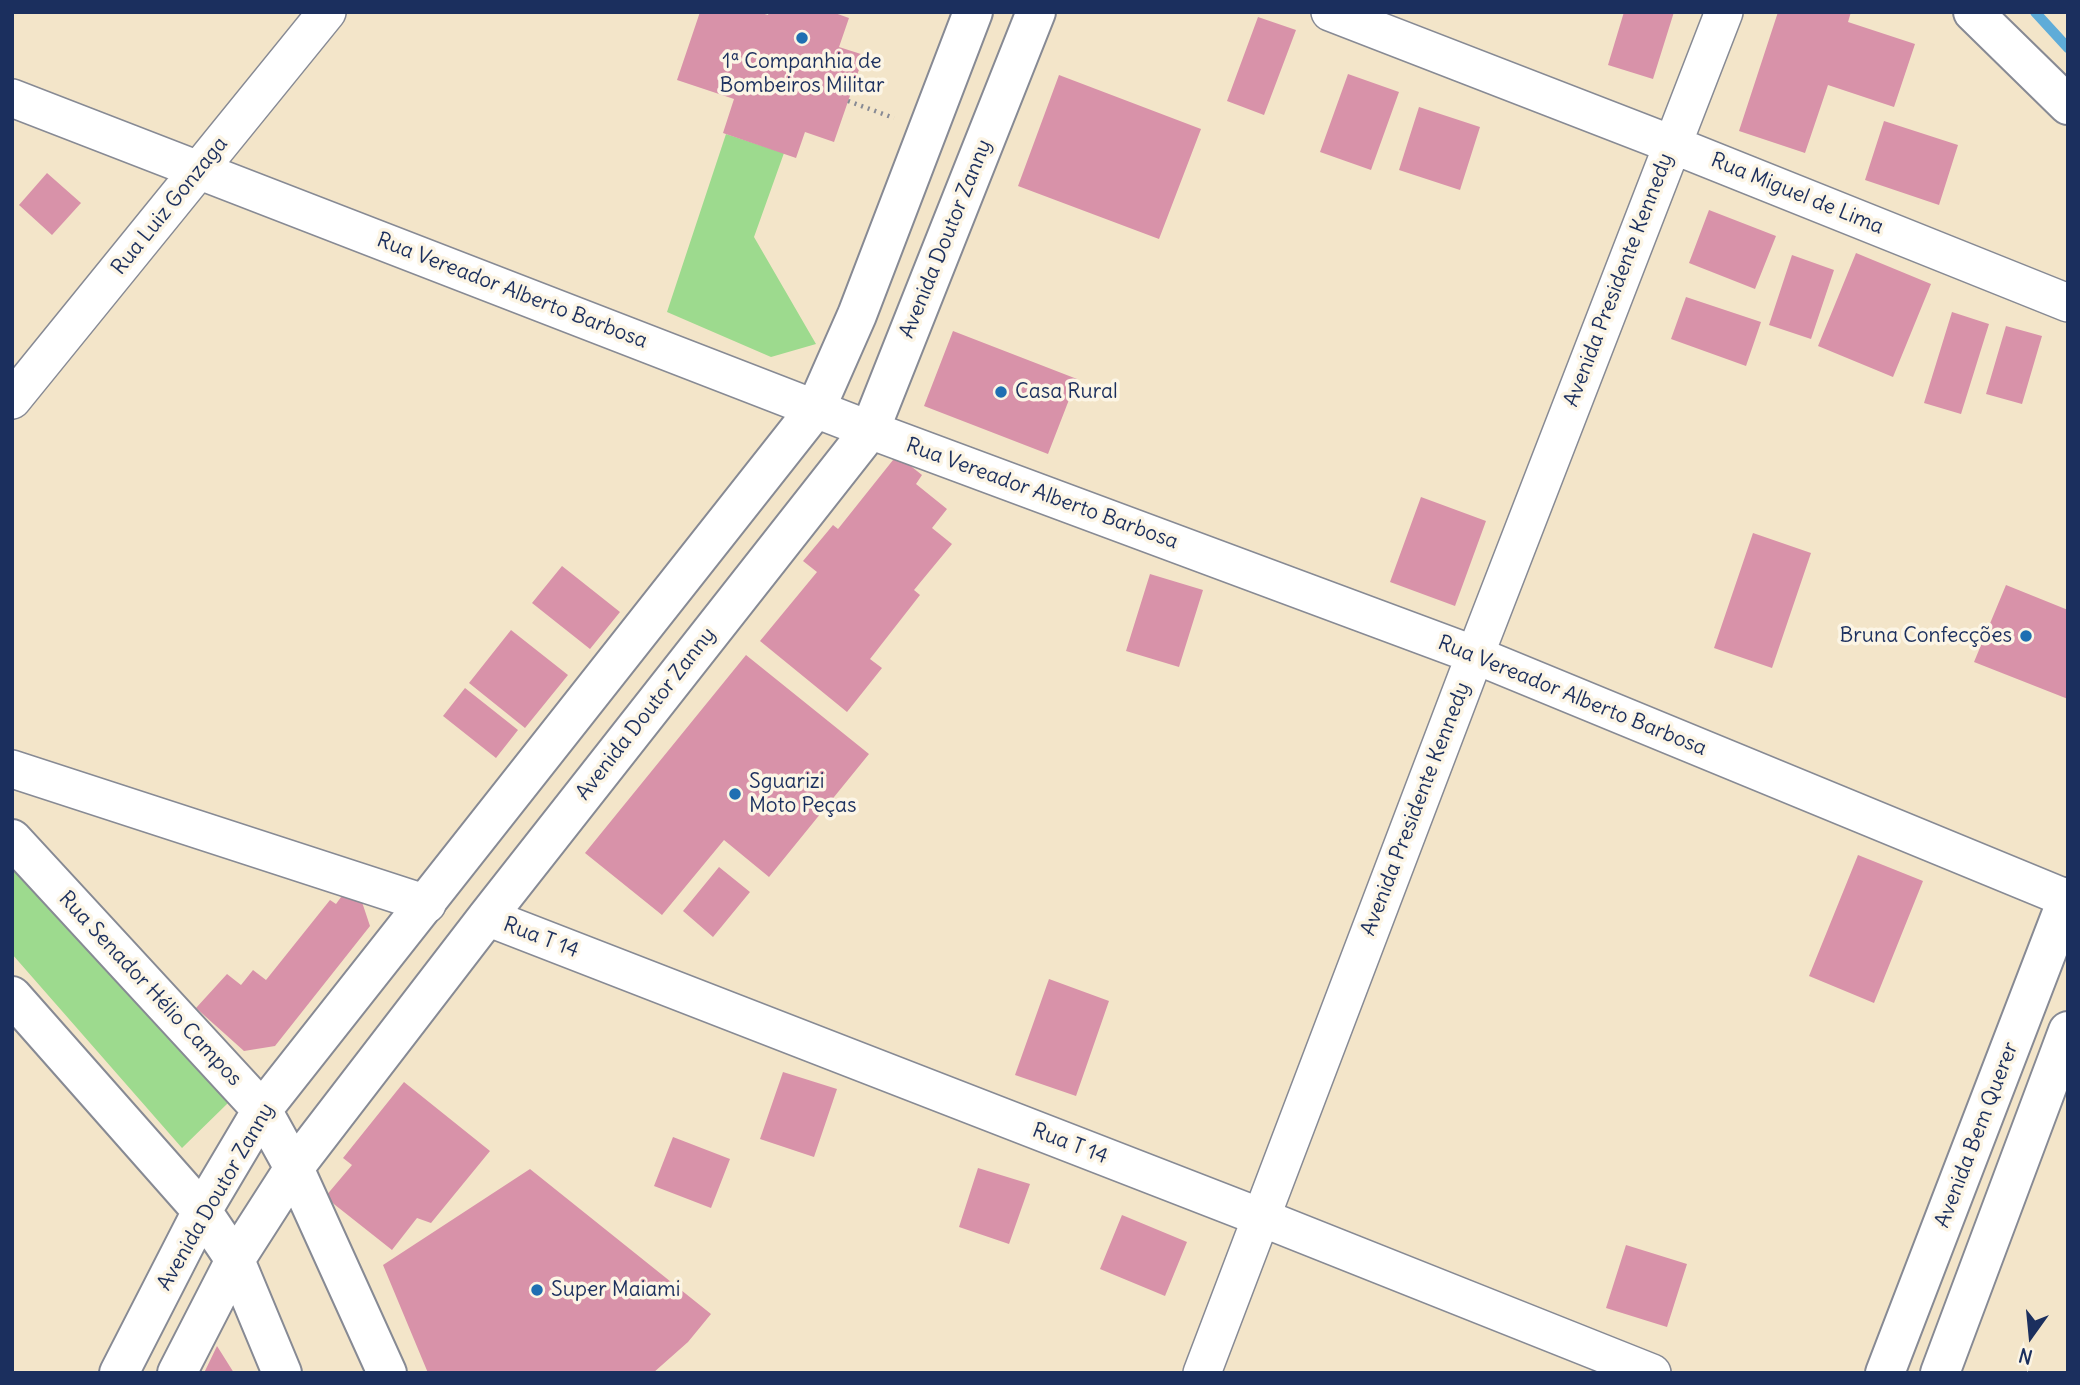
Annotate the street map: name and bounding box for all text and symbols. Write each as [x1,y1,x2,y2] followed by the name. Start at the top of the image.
[794,30,810,46] marker: 1ª Companhia de Bombeiros Militar
[719,49,885,99] place label: 1ª Companhia de Bombeiros Militar
[107,132,233,280] street label: Rua Luiz Gonzaga
[895,136,997,342] street label: Avenida Doutor Zanny
[1707,148,1887,240] street label: Rua Miguel de Lima
[1559,150,1679,410] street label: Avenida Presidente Kennedy
[373,228,651,354] street label: Rua Vereador Alberto Barbosa
[1015,379,1118,405] place label: Casa Rural
[993,384,1009,400] marker: Casa Rural
[903,433,1181,555] street label: Rua Vereador Alberto Barbosa
[571,623,721,805] street label: Avenida Doutor Zanny
[1839,623,2012,649] place label: Bruna Confecções
[2018,628,2034,644] marker: Bruna Confecções
[1434,630,1710,762] street label: Rua Vereador Alberto Barbosa
[1356,679,1476,939] street label: Avenida Presidente Kennedy
[749,769,857,819] place label: Sguarizi Moto Peças
[727,786,743,802] marker: Sguarizi Moto Peças
[53,886,247,1092] street label: Rua Senador Hélio Campos
[500,912,582,964] street label: Rua T 14
[1930,1039,2024,1231] street label: Avenida Bem Querer
[152,1099,280,1295] street label: Avenida Doutor Zanny
[1029,1118,1111,1170] street label: Rua T 14
[551,1277,680,1303] place label: Super Maiami
[529,1282,545,1298] marker: Super Maiami
[1996,1301,2066,1371] north arrow
[2016,1343,2035,1370] text: N

